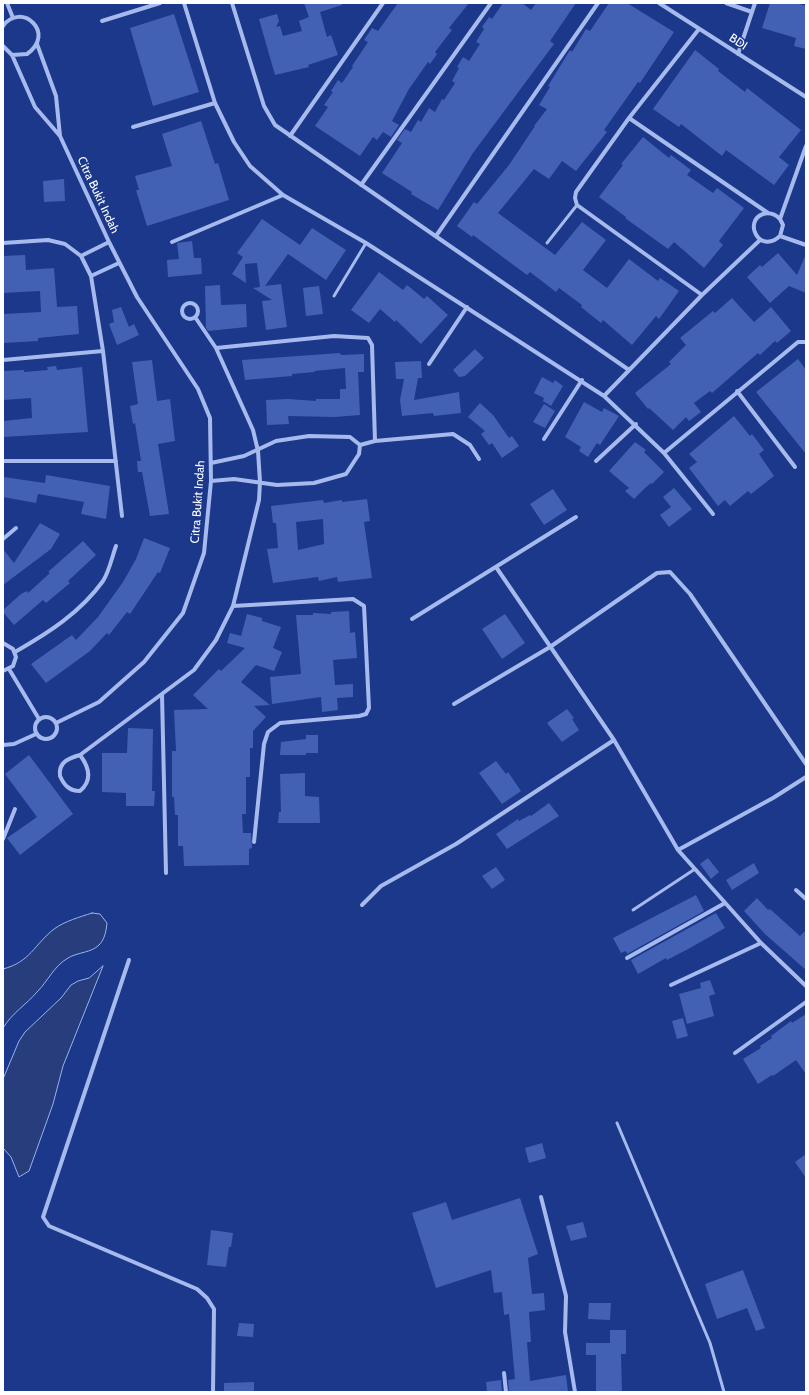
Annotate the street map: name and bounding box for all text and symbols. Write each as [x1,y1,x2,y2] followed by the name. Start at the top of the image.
[726,31,750,53] street label: BDI
[74,154,122,236] street label: Citra Bukit Indah
[188,460,208,544] street label: Citra Bukit Indah

